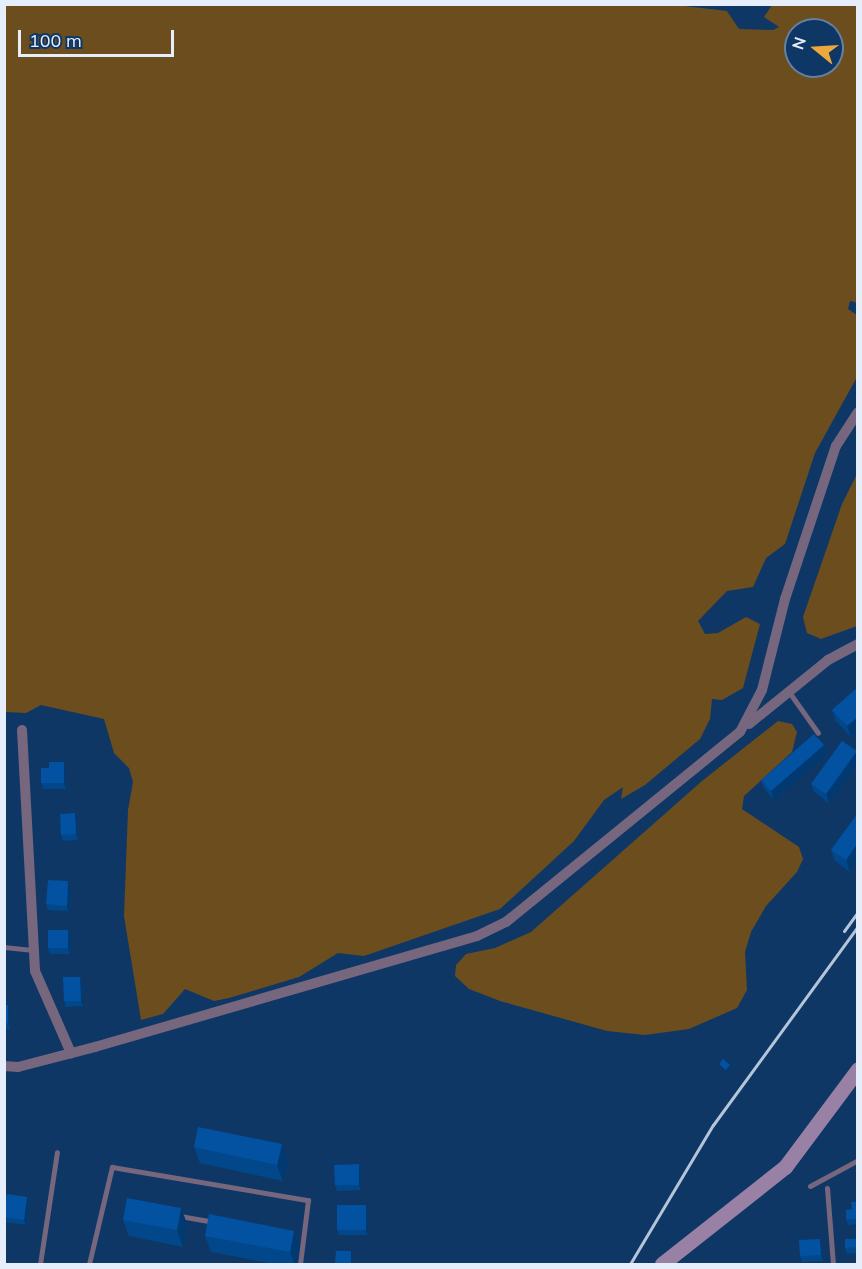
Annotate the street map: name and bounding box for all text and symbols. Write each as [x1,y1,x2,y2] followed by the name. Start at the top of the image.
[21,18,177,56] scale bar
[784,18,844,78] north arrow
[29,29,82,52] text: 100 m
[787,34,810,52] text: N

